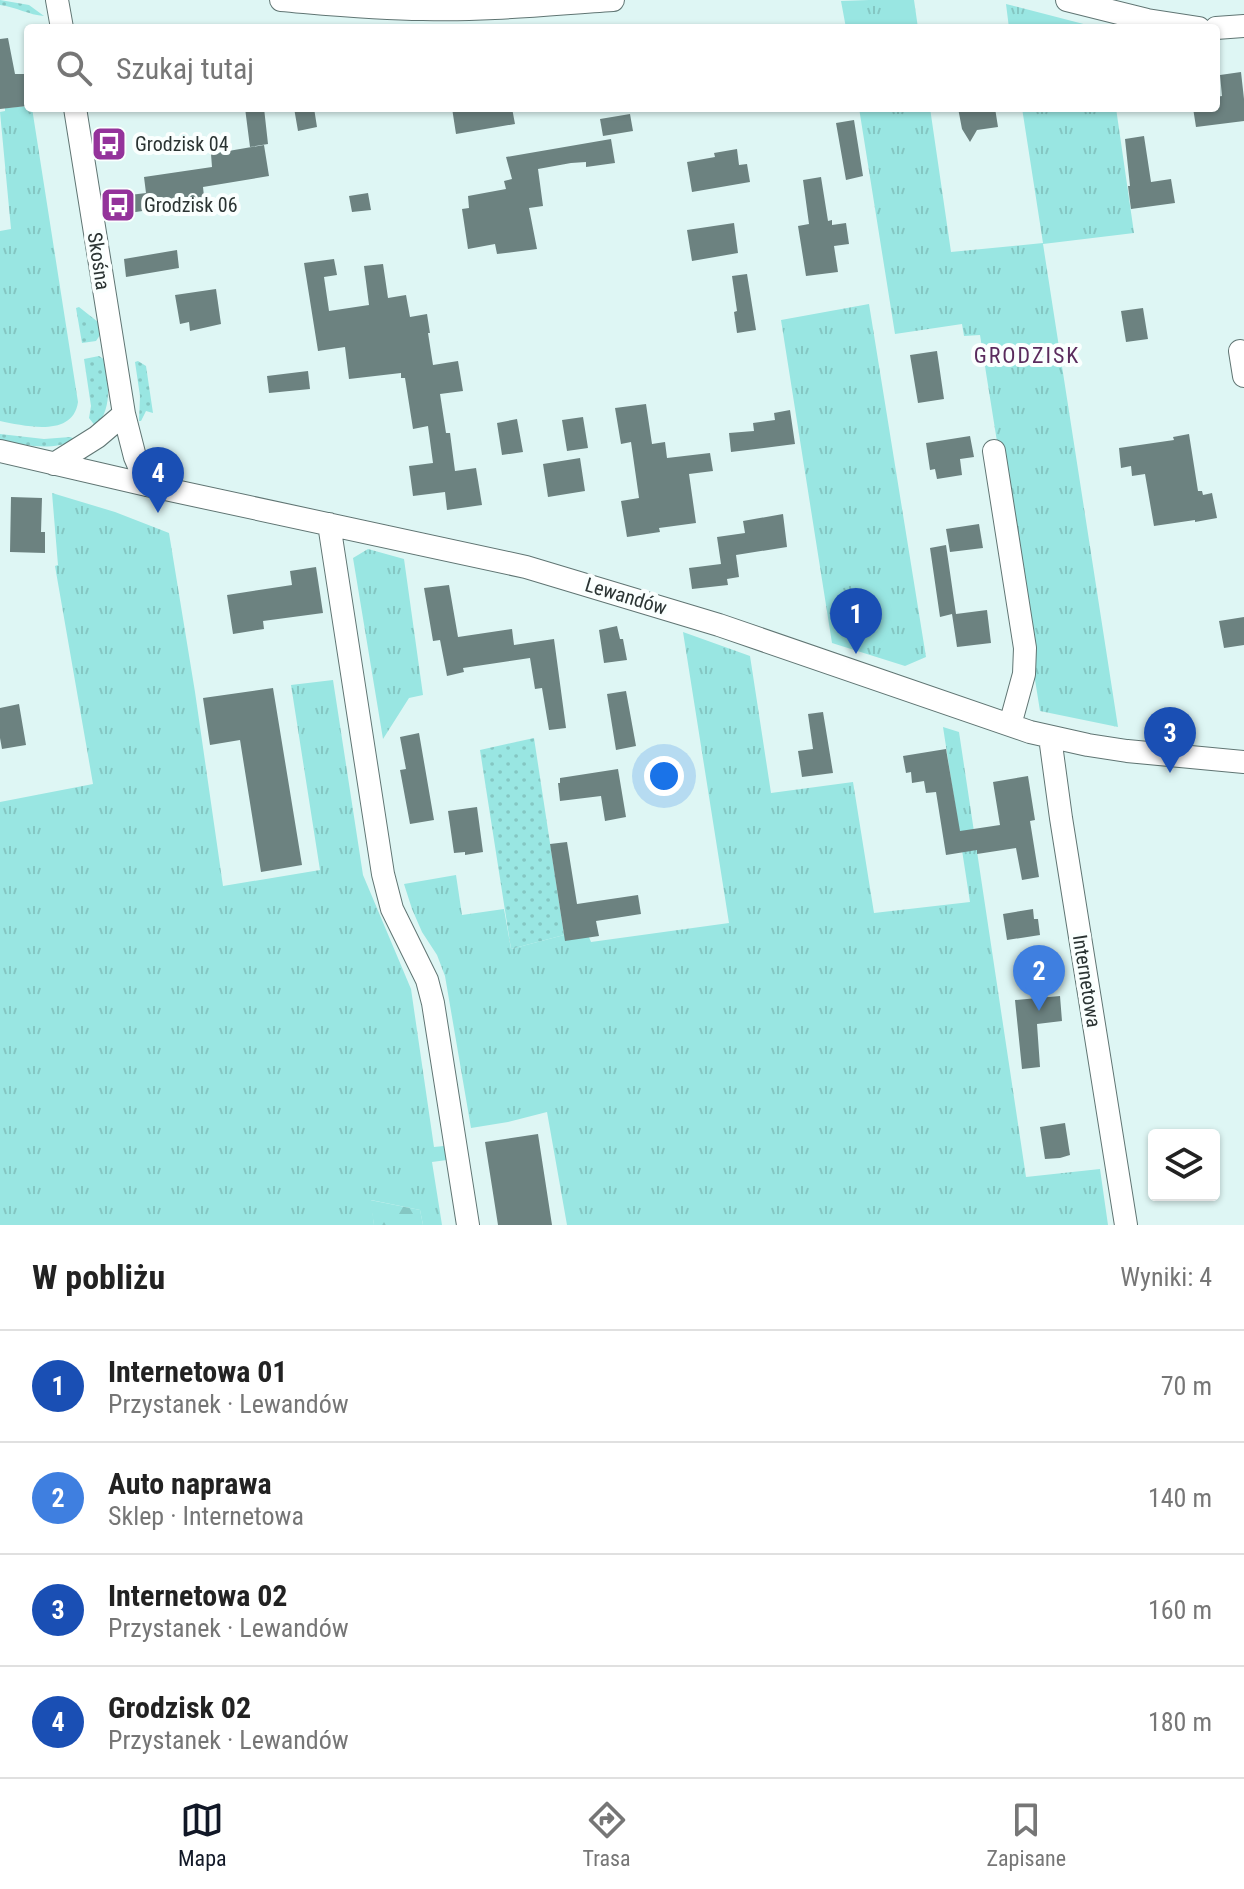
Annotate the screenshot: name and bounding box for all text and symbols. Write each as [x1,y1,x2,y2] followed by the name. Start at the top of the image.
[24,24,1220,112] search box
[52,46,96,90] icon: search
[116,51,254,86] text: Szukaj tutaj
[90,125,128,163] bus stop icon: Grodzisk 04
[135,132,229,156] place label: Grodzisk 04
[99,186,137,224] bus stop icon: Grodzisk 06
[144,193,238,217] place label: Grodzisk 06
[83,231,115,291] street label: Skośna
[974,343,1080,368] district label: GRODZISK
[132,447,184,513] pin: 4
[582,572,670,620] street label: Lewandów
[830,588,882,654] pin: 1
[1144,707,1196,773] pin: 3
[644,756,684,796] your location
[1068,933,1106,1029] street label: Internetowa
[1013,945,1065,1011] pin: 2
[1148,1129,1220,1201] map controls
[1148,1129,1220,1201] button: layers
[32,1257,165,1297] text: W pobliżu
[1120,1262,1212,1292] text: Wyniki: 4
[108,1354,288,1389] text: Internetowa 01
[51,1371,65,1401] text: 1
[1161,1371,1212,1401] text: 70 m
[108,1389,349,1419] text: Przystanek · Lewandów
[108,1466,272,1501] text: Auto naprawa
[51,1483,65,1513] text: 2
[1148,1483,1212,1513] text: 140 m
[108,1501,304,1531] text: Sklep · Internetowa
[108,1578,288,1613] text: Internetowa 02
[51,1595,65,1625] text: 3
[1148,1595,1212,1625] text: 160 m
[108,1613,349,1643] text: Przystanek · Lewandów
[108,1690,251,1725] text: Grodzisk 02
[51,1707,65,1737] text: 4
[1148,1707,1212,1737] text: 180 m
[108,1725,349,1755] text: Przystanek · Lewandów
[178,1798,227,1871] tab: Mapa
[583,1798,631,1871] tab: Trasa
[987,1798,1066,1871] tab: Zapisane

